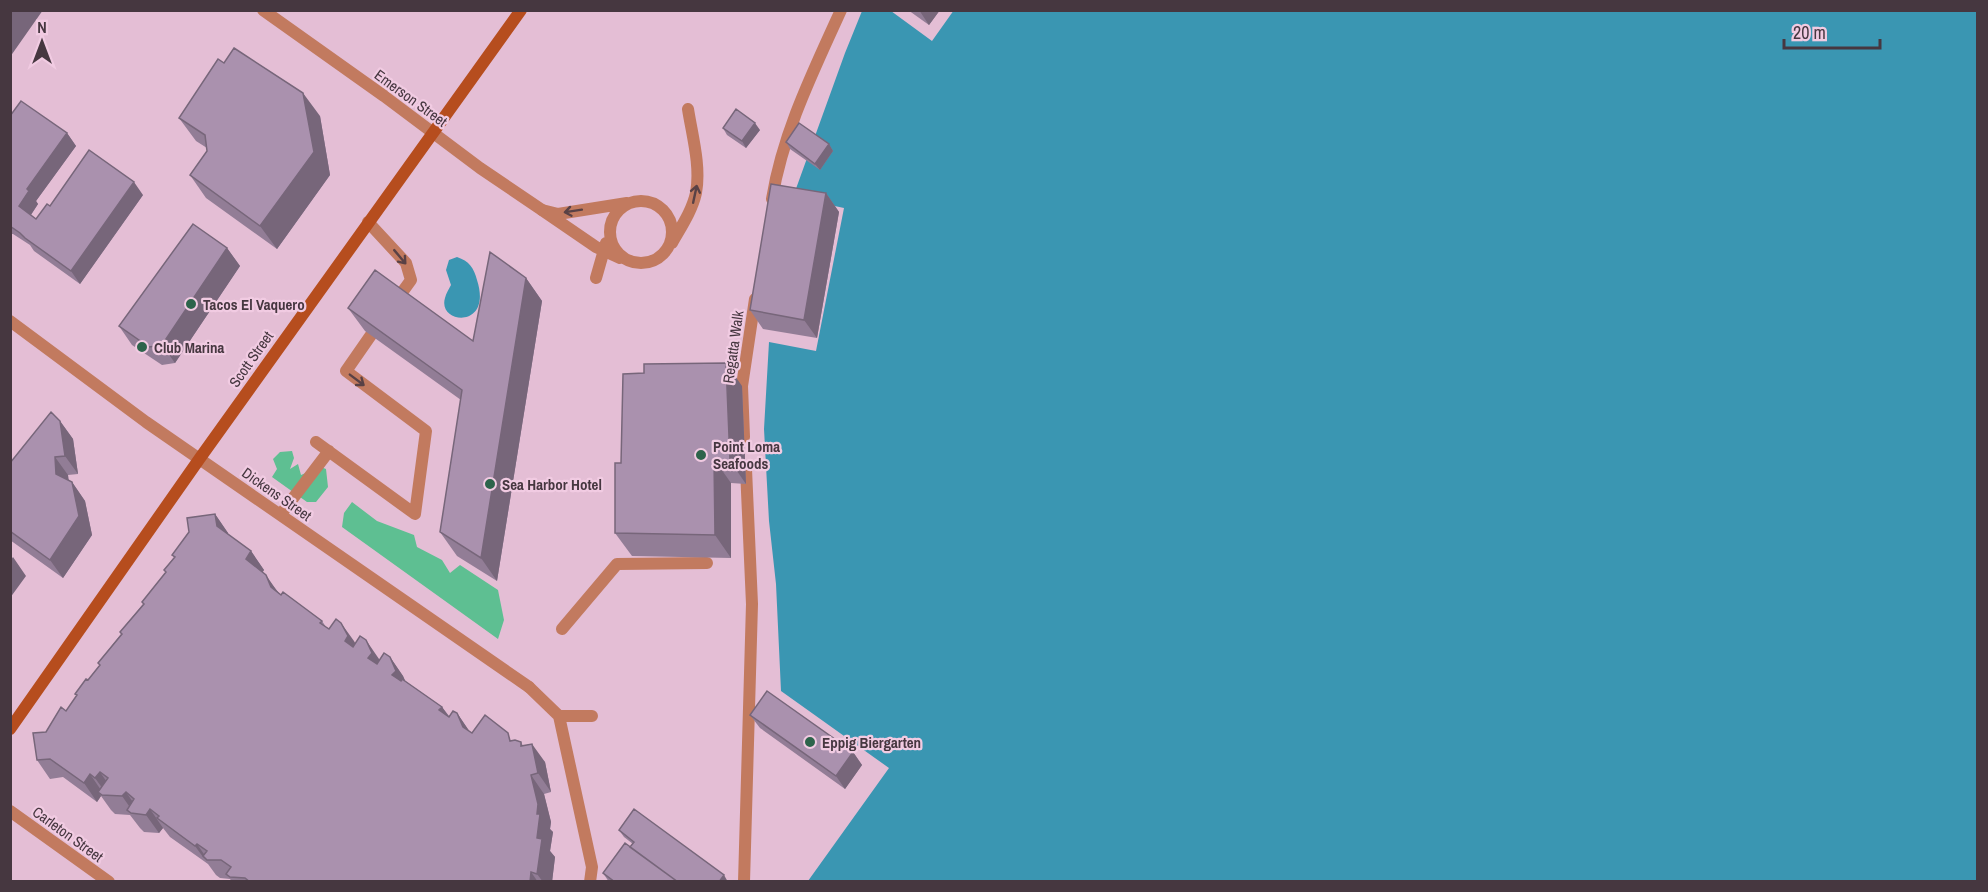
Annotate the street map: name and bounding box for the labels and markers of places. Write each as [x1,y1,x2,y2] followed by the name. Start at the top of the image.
[203,294,305,315] place label: Tacos El Vaquero
[184,297,198,311] marker: Tacos El Vaquero
[154,337,225,358] place label: Club Marina
[135,340,149,354] marker: Club Marina
[713,436,780,474] place label: Point Loma Seafoods
[694,448,708,462] marker: Point Loma Seafoods
[502,474,602,495] place label: Sea Harbor Hotel
[483,477,497,491] marker: Sea Harbor Hotel
[822,732,921,753] place label: Eppig Biergarten
[803,735,817,749] marker: Eppig Biergarten

